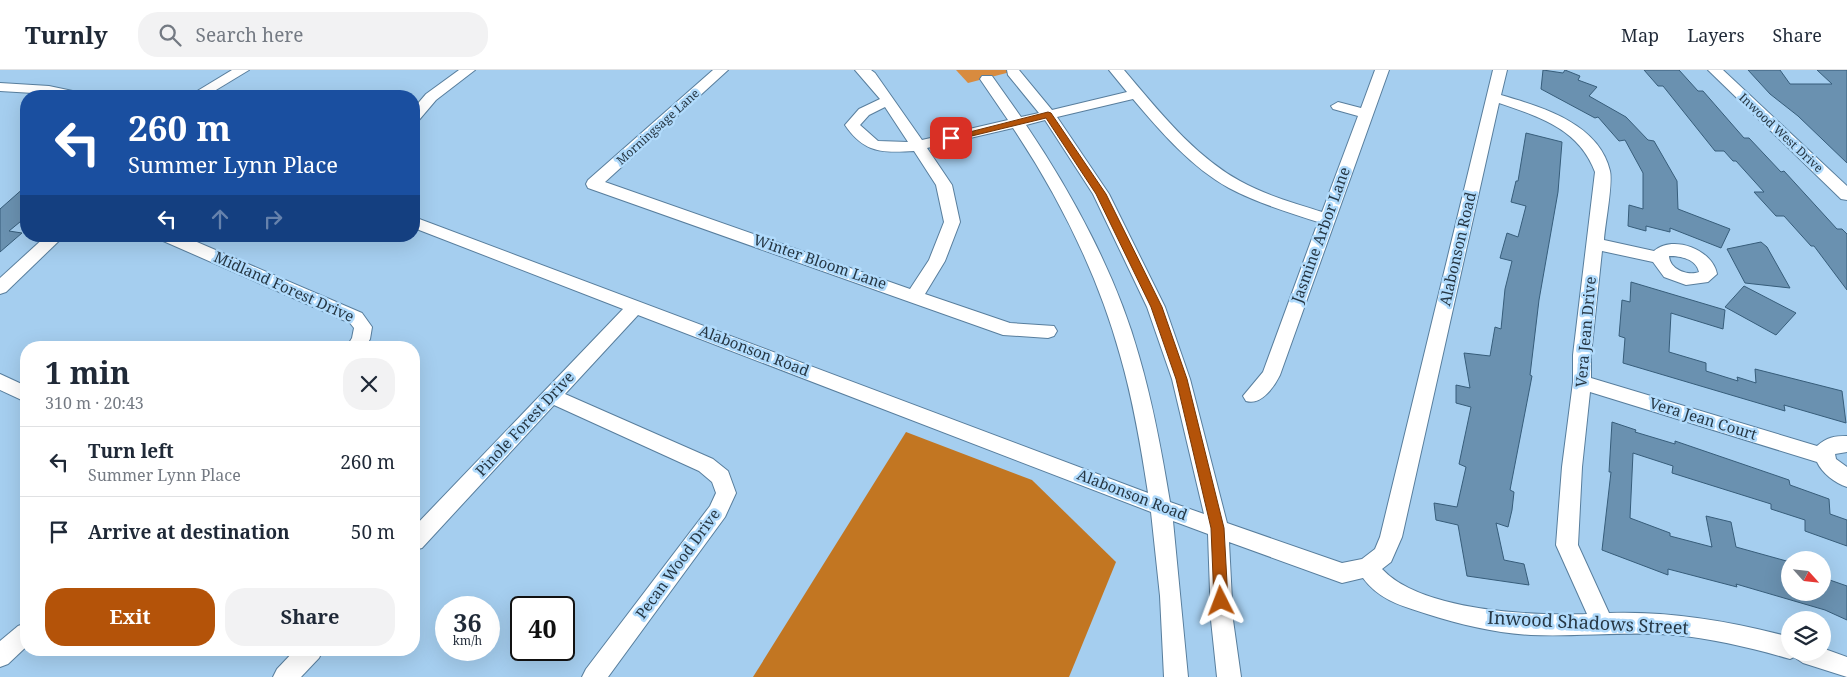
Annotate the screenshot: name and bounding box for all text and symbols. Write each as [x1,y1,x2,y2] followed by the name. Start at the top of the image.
[138,12,488,57] search box
[25,18,108,51] text: Turnly
[156,21,184,49] icon: search
[196,22,303,48] text: Search here
[1621,23,1659,47] text: Map
[1687,23,1745,47] text: Layers
[1773,23,1822,47] text: Share
[613,85,703,168] street label: Morningsage Lane
[1736,89,1827,176] street label: Inwood West Drive
[128,104,231,151] text: 260 m
[45,110,110,175] icon: left
[930,117,972,159] pin
[937,124,965,152] icon: arrive
[128,149,338,179] text: Summer Lynn Place
[1286,164,1354,306] street label: Jasmine Arbor Lane
[1434,190,1480,308] street label: Alabonson Road
[153,205,181,233] icon: left
[206,205,234,233] icon: ahead
[259,205,287,233] icon: right
[751,229,890,293] street label: Winter Bloom Lane
[211,246,358,326] street label: Midland Forest Drive
[1570,276,1600,388] street label: Vera Jean Drive
[696,320,812,380] street label: Alabonson Road
[45,352,130,393] text: 1 min
[343,358,395,410] button: close
[471,367,578,480] street label: Pinole Forest Drive
[45,392,144,414] text: 310 m · 20:43
[1647,392,1760,444] street label: Vera Jean Court
[88,438,174,464] text: Turn left
[45,448,73,476] icon: left
[340,449,395,475] text: 260 m
[88,464,241,486] text: Summer Lynn Place
[1074,464,1190,524] street label: Alabonson Road
[631,504,724,622] street label: Pecan Wood Drive
[45,518,73,546] icon: arrive
[88,519,290,545] text: Arrive at destination
[351,519,395,545] text: 50 m
[1781,551,1831,601] north arrow
[1781,551,1831,661] map controls
[1194,574,1246,626] position arrow
[45,588,215,646] button: Exit
[225,588,395,646] button: Share
[510,596,575,661] speed limit sign: 40
[453,605,482,639] text: 36
[1487,605,1689,639] street label: Inwood Shadows Street
[1781,611,1831,661] button: layers
[453,632,482,649] text: km/h

